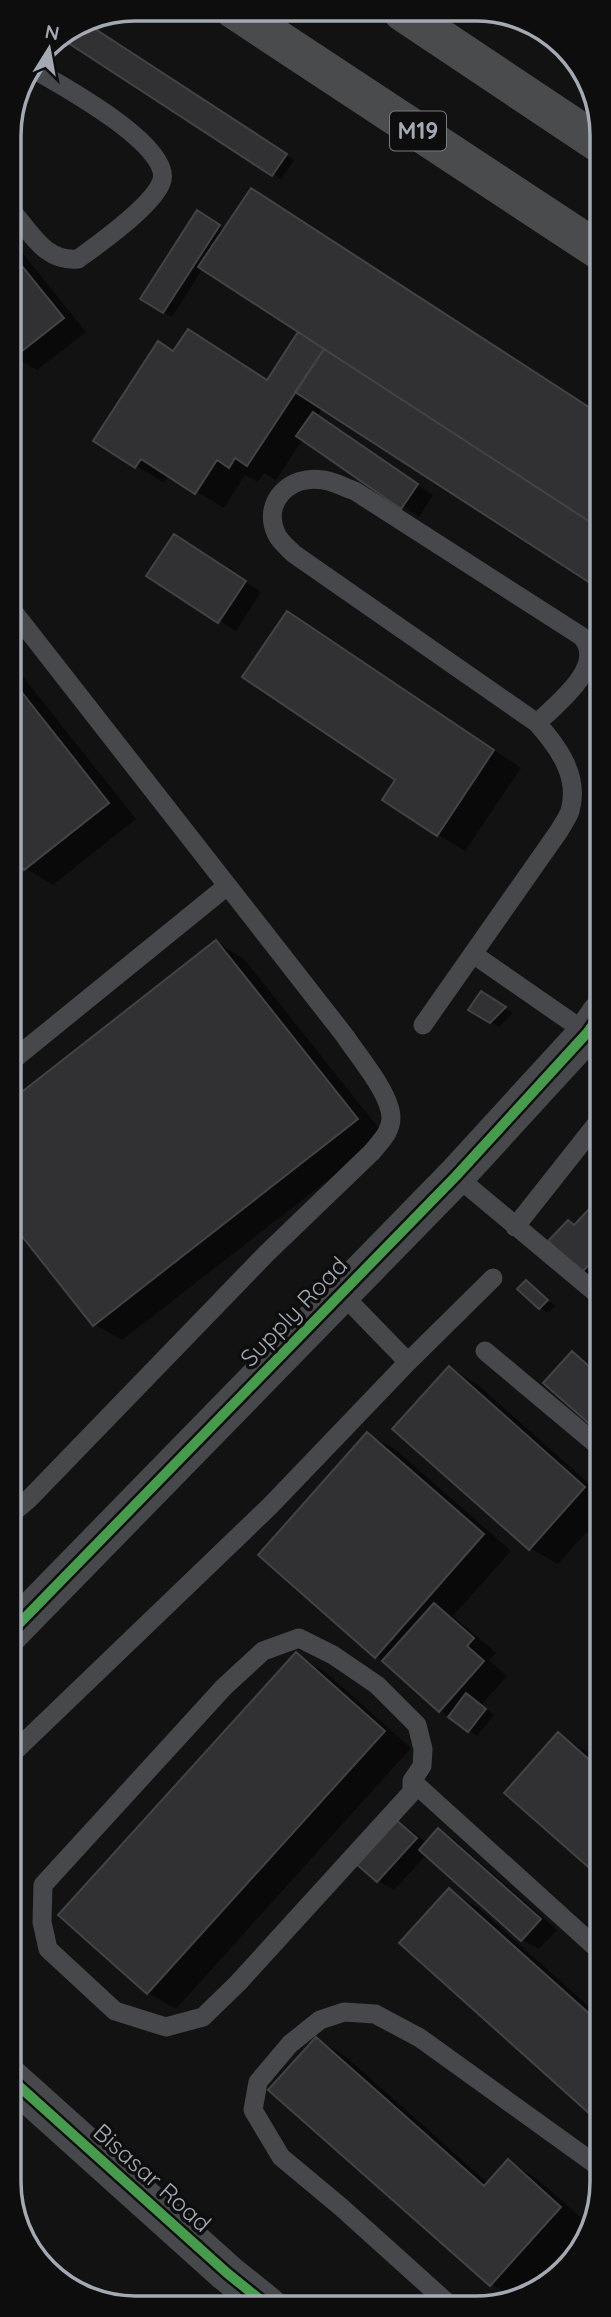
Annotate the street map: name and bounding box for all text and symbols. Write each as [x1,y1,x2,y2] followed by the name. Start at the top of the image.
[14,14,84,84] north arrow
[43,19,61,45] text: N
[390,112,446,150] road number: M19
[233,1250,353,1372] street label: Supply Road
[88,2117,218,2238] street label: Bisasar Road

